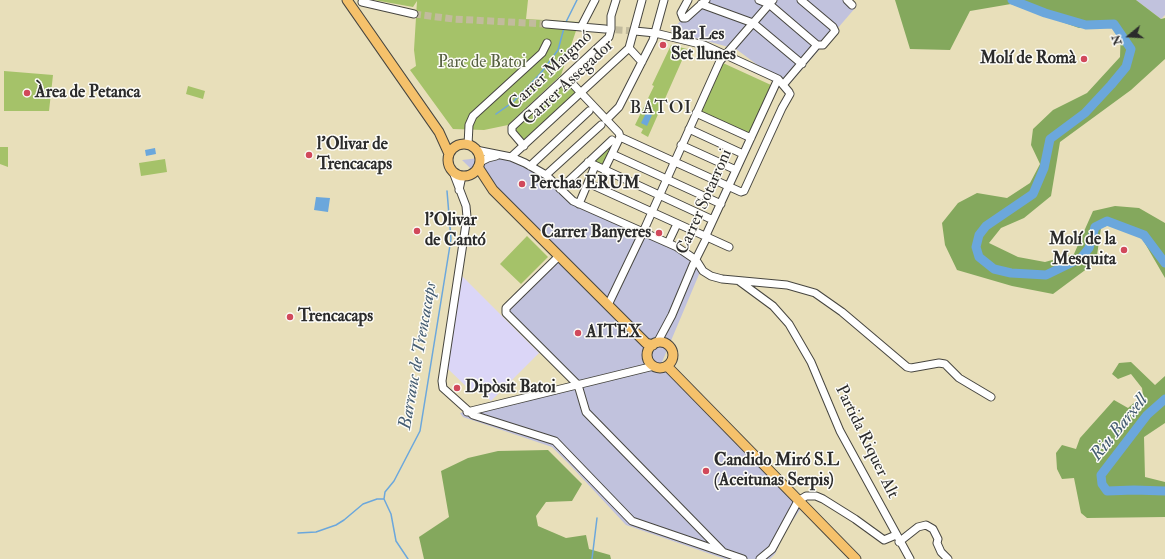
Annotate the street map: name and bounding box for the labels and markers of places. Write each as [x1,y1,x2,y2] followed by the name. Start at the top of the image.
[671,25,736,65] place label: Bar Les Set llunes
[658,40,668,50] marker: Bar Les Set llunes
[980,49,1076,69] place label: Molí de Romà
[1079,54,1089,64] marker: Molí de Romà
[35,83,140,103] place label: Àrea de Petanca
[22,88,32,98] marker: Àrea de Petanca
[317,135,392,175] place label: l'Olivar de Trencacaps
[304,150,314,160] marker: l'Olivar de Trencacaps
[530,174,640,194] place label: Perchas ERUM
[517,179,527,189] marker: Perchas ERUM
[425,211,486,251] place label: l'Olivar de Cantó
[542,223,651,243] place label: Carrer Banyeres
[412,226,422,236] marker: l'Olivar de Cantó
[654,228,664,238] marker: Carrer Banyeres
[1049,230,1116,270] place label: Molí de la Mesquita
[1119,245,1129,255] marker: Molí de la Mesquita
[298,307,373,327] place label: Trencacaps
[285,312,295,322] marker: Trencacaps
[586,323,642,343] place label: AITEX
[573,328,583,338] marker: AITEX
[465,378,556,398] place label: Dipòsit Batoi
[452,383,462,393] marker: Dipòsit Batoi
[714,451,839,491] place label: Candido Miró S.L (Aceitunas Serpis)
[701,466,711,476] marker: Candido Miró S.L (Aceitunas Serpis)

